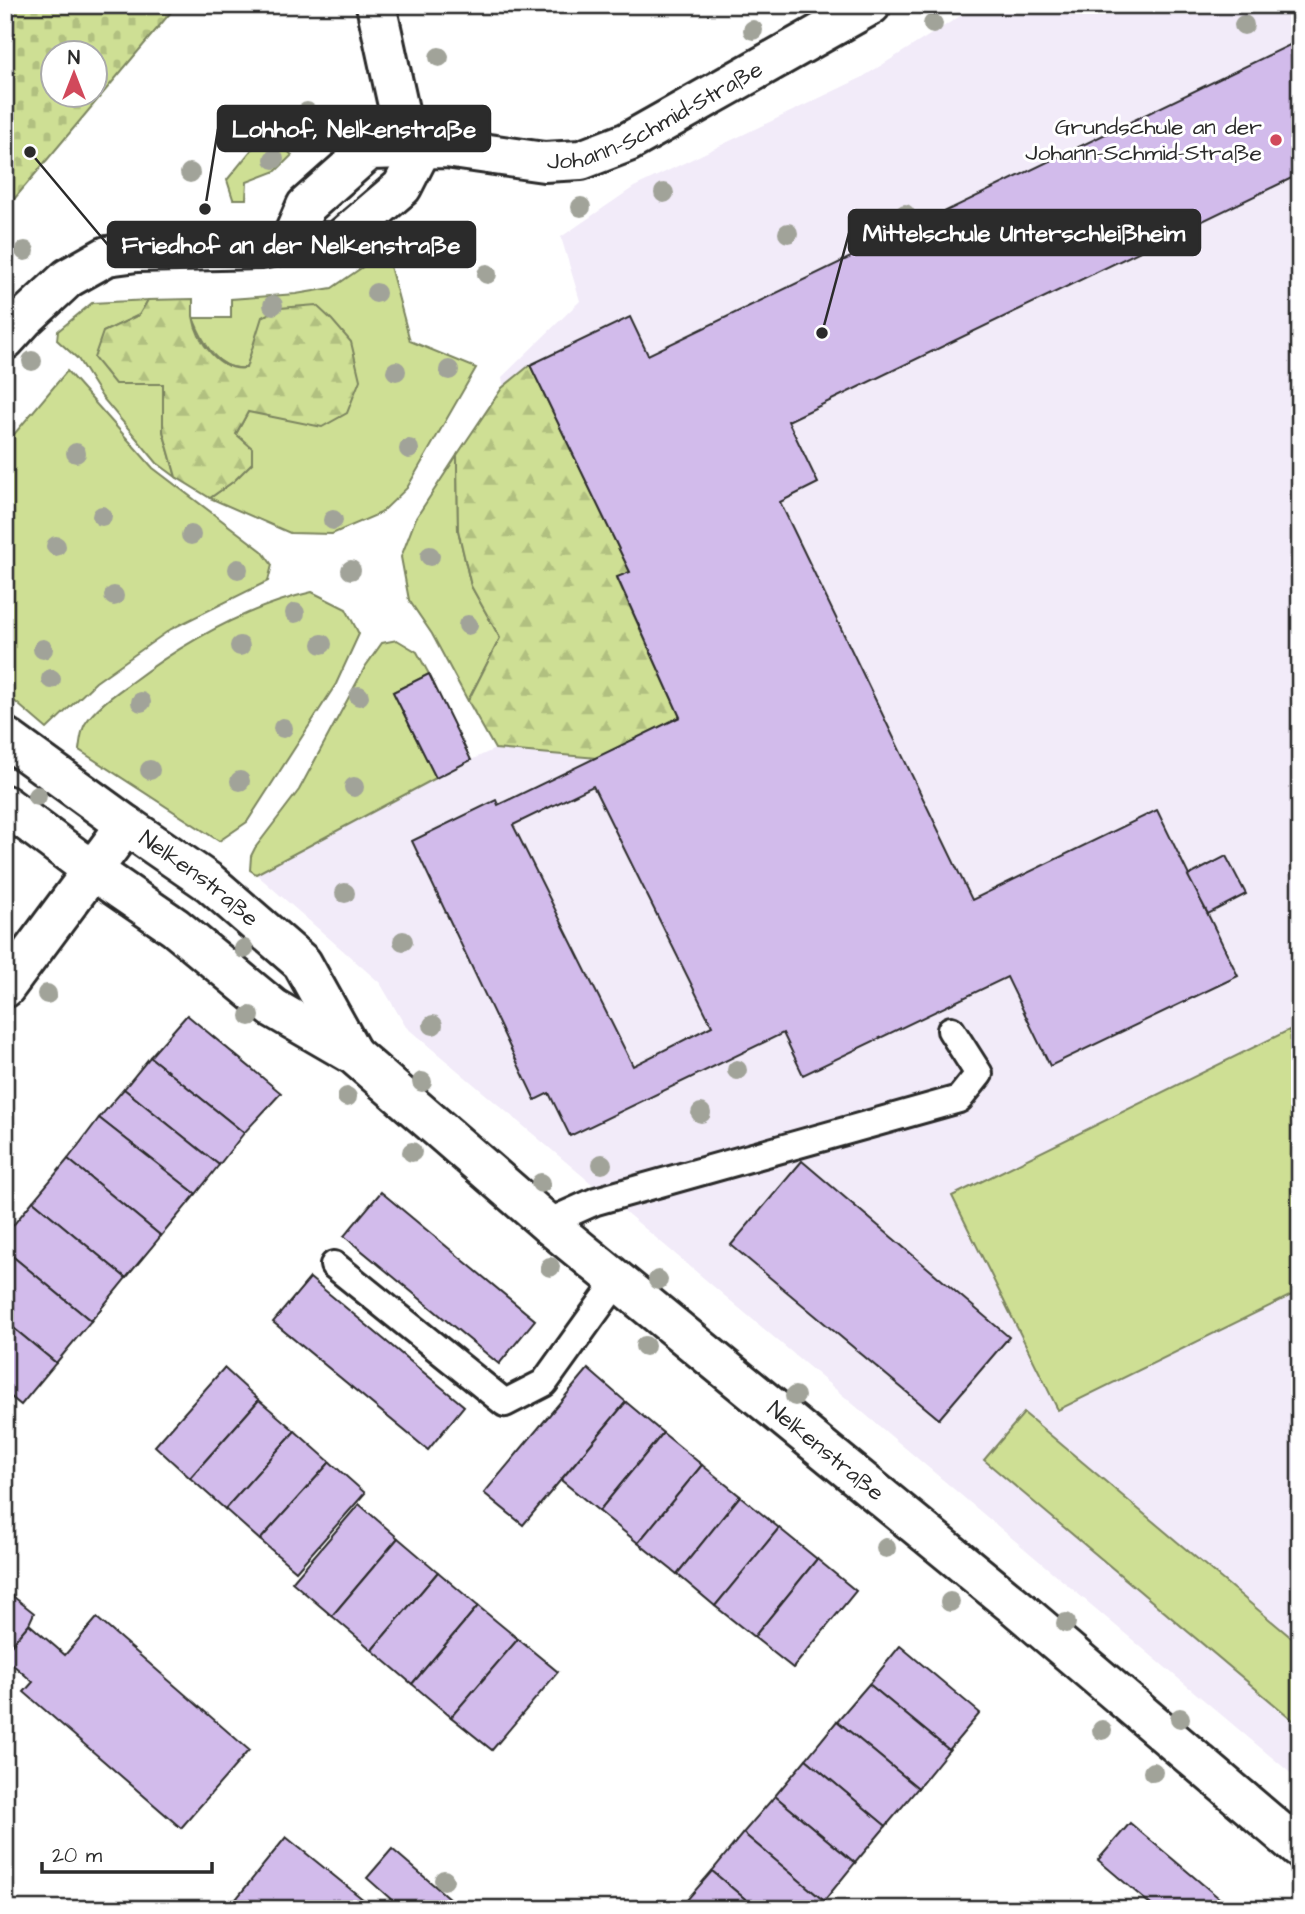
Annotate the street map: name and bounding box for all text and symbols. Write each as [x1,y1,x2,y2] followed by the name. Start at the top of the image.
[38,38,108,108] north arrow
[68,45,80,72] text: N
[546,53,769,178] street label: Johann-Schmid-Straße
[218,106,490,151] callout: Lohhof, Nelkenstraße
[1025,111,1262,169] place label: Grundschule an der Johann-Schmid-Straße
[232,113,476,147] text: Lohhof, Nelkenstraße
[1268,132,1284,148] marker: Grundschule an der Johann-Schmid-Straße
[849,210,1200,255] callout: Mittelschule Unterschleißheim
[863,217,1186,251] text: Mittelschule Unterschleißheim
[108,222,475,267] callout: Friedhof an der Nelkenstraße
[122,229,460,263] text: Friedhof an der Nelkenstraße
[133,823,266,934] street label: Nelkenstraße
[760,1394,891,1509] street label: Nelkenstraße
[42,1830,212,1874] scale bar
[52,1841,103,1870] text: 20 m

